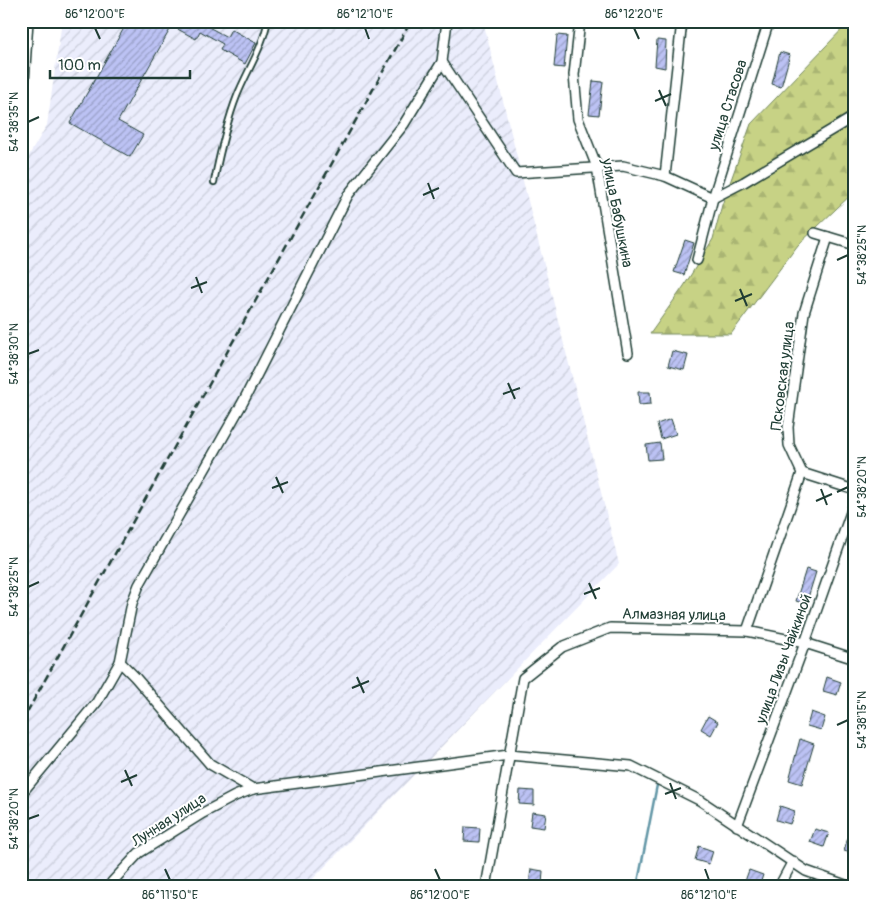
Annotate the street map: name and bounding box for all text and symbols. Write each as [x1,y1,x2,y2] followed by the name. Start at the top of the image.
[65,7,125,22] text: 86°12'00"E
[337,7,393,22] text: 86°12'10"E
[605,7,663,22] text: 86°12'20"E
[50,48,190,80] scale bar
[58,56,101,75] text: 100 m
[704,57,752,154] street label: улица Стасова
[7,92,22,152] text: 54°38'35"N
[597,156,637,269] street label: улица Бабушкина
[855,225,870,285] text: 54°38'25"N
[767,320,799,432] street label: Псковская улица
[7,323,22,385] text: 54°38'30"N
[855,456,870,518] text: 54°38'20"N
[7,557,22,617] text: 54°38'25"N
[751,591,816,727] street label: улица Лизы Чайкиной
[622,605,726,625] street label: Алмазная улица
[855,691,870,749] text: 54°38'15"N
[7,788,22,850] text: 54°38'20"N
[127,789,210,852] street label: Лунная улица
[142,888,198,903] text: 86°11'50"E
[410,888,470,903] text: 86°12'00"E
[681,888,737,903] text: 86°12'10"E

